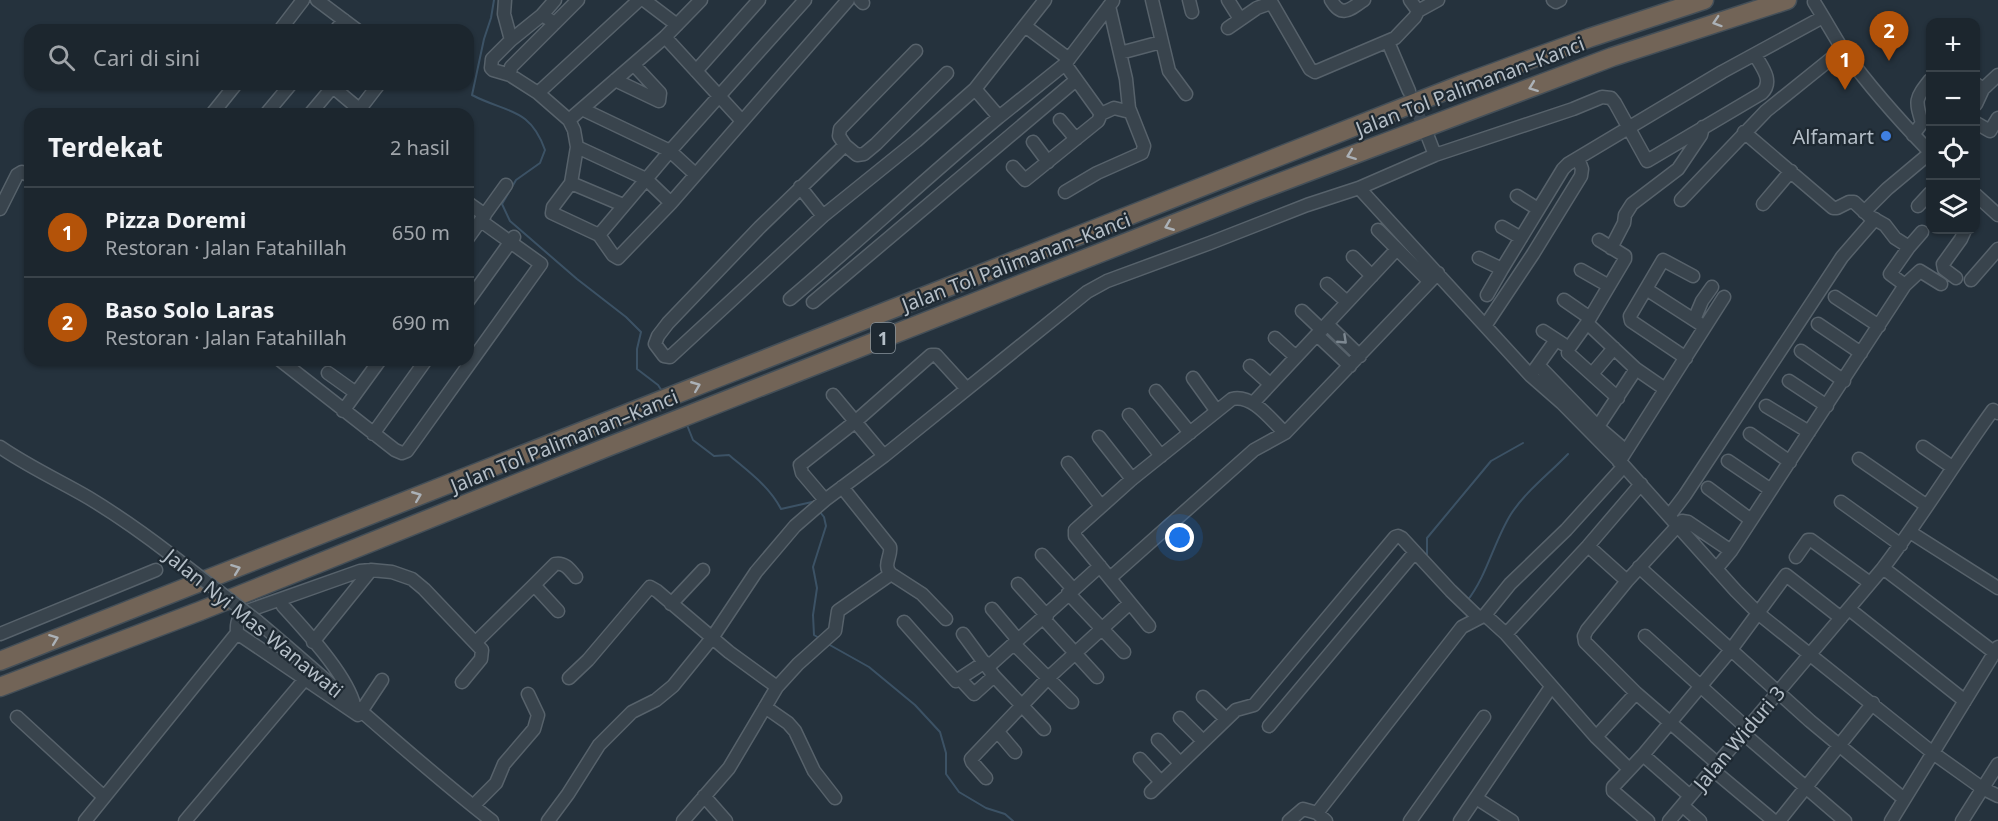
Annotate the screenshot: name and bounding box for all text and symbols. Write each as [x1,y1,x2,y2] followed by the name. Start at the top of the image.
[1870,11,1908,61] pin: 2
[1712,15,1723,28] one-way arrow
[1926,18,1980,234] map controls
[1926,18,1980,72] button: +
[24,24,474,90] search box
[1350,30,1588,143] street label: Jalan Tol Palimanan–Kanci
[1826,40,1864,90] pin: 1
[45,41,78,74] icon: search
[93,42,200,72] text: Cari di sini
[1926,72,1980,126] button: −
[1528,79,1539,92] one-way arrow
[1793,123,1874,150] place label: Alfamart
[1926,126,1980,180] button: locate
[48,129,163,165] text: Terdekat
[1879,129,1893,143] marker: Alfamart
[390,134,450,161] text: 2 hasil
[1346,148,1356,161] one-way arrow
[1926,180,1980,234] button: layers
[105,204,246,234] text: Pizza Doremi
[896,206,1134,319] street label: Jalan Tol Palimanan–Kanci
[62,219,73,246] text: 1
[392,219,450,246] text: 650 m
[1164,219,1175,231] one-way arrow
[105,234,347,261] text: Restoran · Jalan Fatahillah
[105,294,274,324] text: Baso Solo Laras
[62,309,73,336] text: 2
[392,309,450,336] text: 690 m
[871,323,895,353] road number: 1
[105,324,347,351] text: Restoran · Jalan Fatahillah
[1337,333,1347,344] one-way arrow
[690,381,701,393] one-way arrow
[444,383,682,500] street label: Jalan Tol Palimanan–Kanci
[411,491,422,503] one-way arrow
[1165,523,1194,552] your location
[157,541,349,704] street label: Jalan Nyi Mas Wanawati
[230,563,241,576] one-way arrow
[49,634,59,647] one-way arrow
[1686,680,1791,798] street label: Jalan Widuri 3

